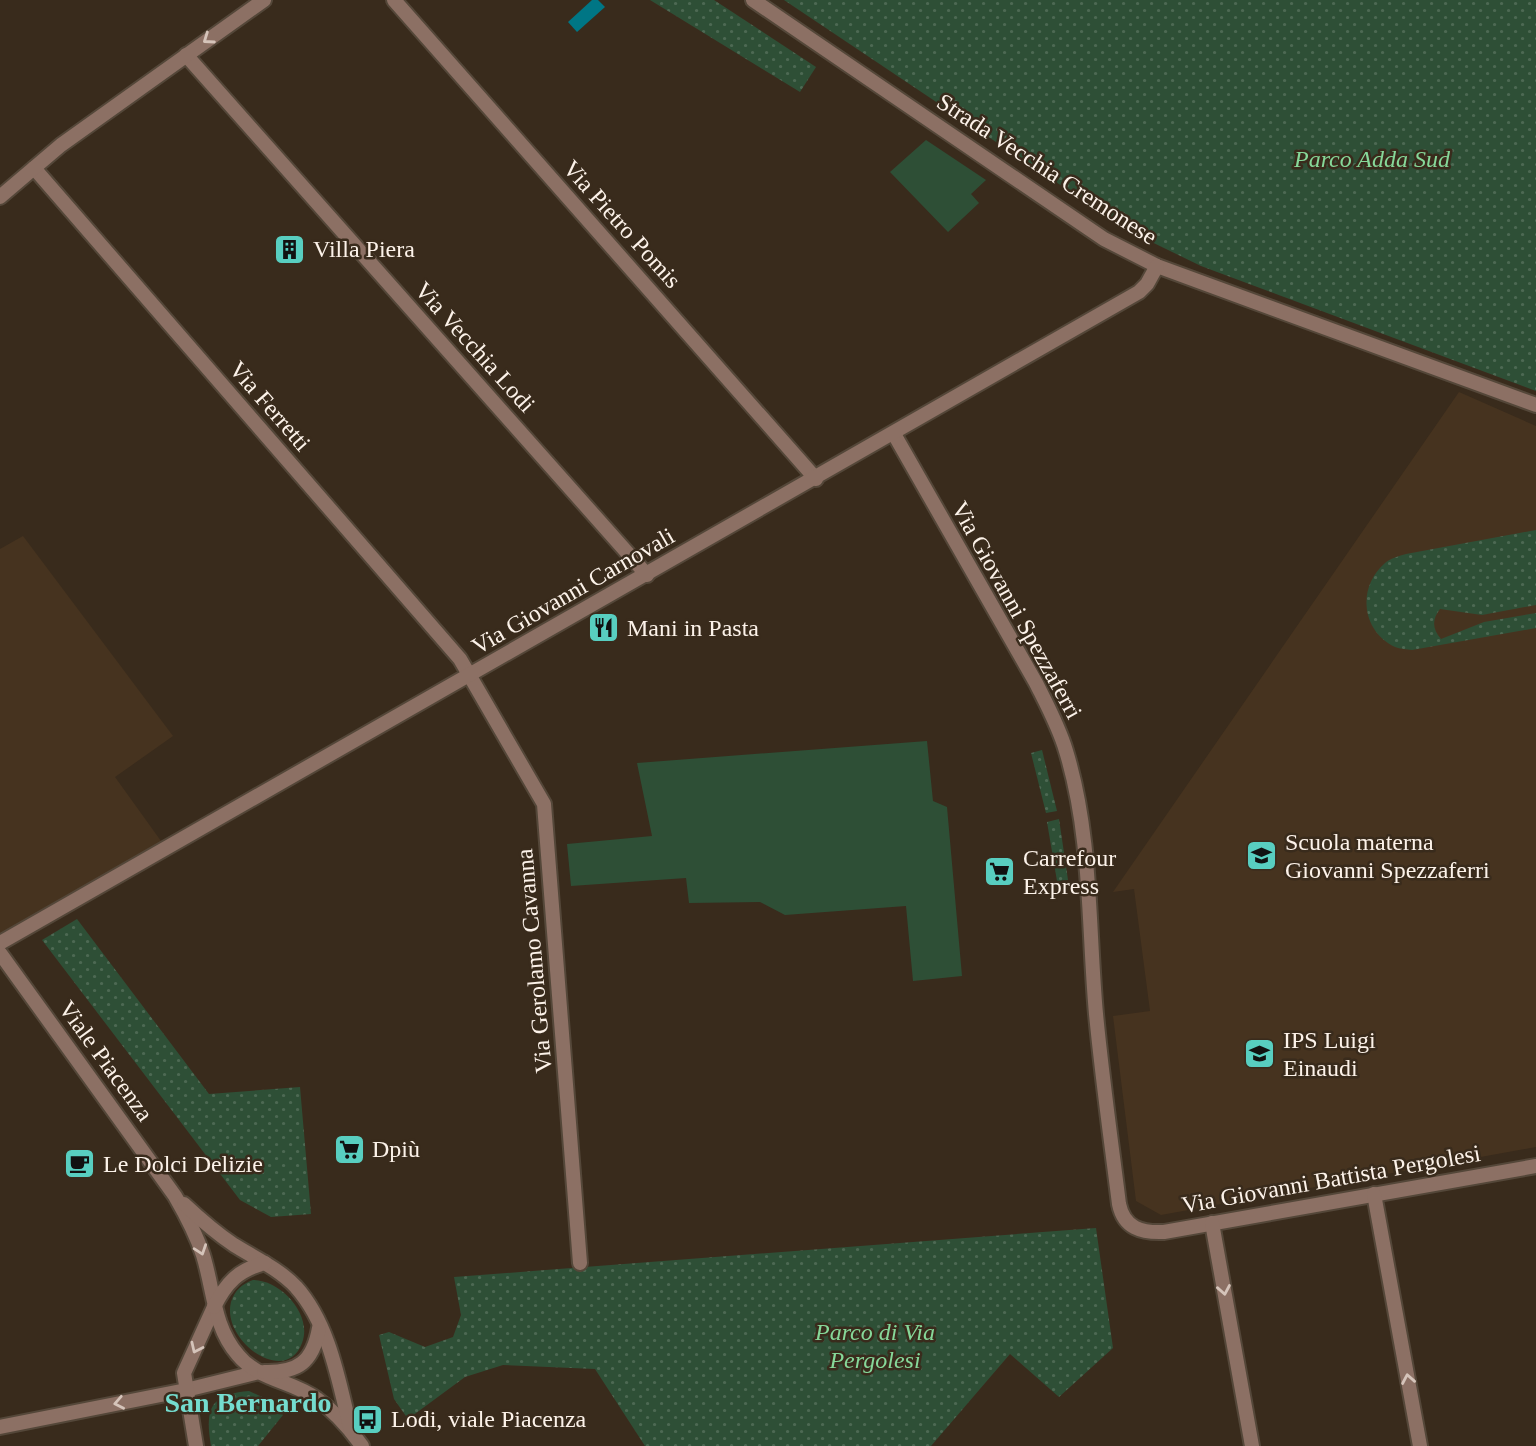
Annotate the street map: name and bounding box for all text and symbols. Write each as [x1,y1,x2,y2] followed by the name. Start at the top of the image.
[203,31,216,43] one-way arrow
[932,88,1162,250] street label: Strada Vecchia Cremonese
[1293,146,1451,172] park label: Parco Adda Sud
[558,155,686,293] street label: Via Pietro Pomis
[273,232,307,266] building icon: Villa Piera
[313,236,415,262] place label: Villa Piera
[410,277,540,418] street label: Via Vecchia Lodi
[224,356,316,456] street label: Via Ferretti
[947,497,1088,723] street label: Via Giovanni Spezzaferri
[467,522,679,660] street label: Via Giovanni Carnovali
[587,611,621,645] restaurant icon: Mani in Pasta
[627,615,759,641] place label: Mani in Pasta
[1285,829,1490,883] place label: Scuola materna Giovanni Spezzaferri
[1245,839,1279,873] school or university icon: Scuola materna Giovanni Spezzaferri
[1023,845,1116,899] place label: Carrefour Express
[511,847,557,1074] street label: Via Gerolamo Cavanna
[983,855,1017,889] supermarket icon: Carrefour Express
[54,996,158,1126] street label: Viale Piacenza
[1283,1027,1376,1081] place label: IPS Luigi Einaudi
[1243,1037,1277,1071] school or university icon: IPS Luigi Einaudi
[332,1132,366,1166] supermarket icon: Dpiù
[372,1136,420,1162] place label: Dpiù
[1180,1140,1483,1218] street label: Via Giovanni Battista Pergolesi
[63,1147,97,1181] cafe icon: Le Dolci Delizie
[103,1151,263,1177] place label: Le Dolci Delizie
[193,1243,207,1255] one-way arrow
[1216,1284,1231,1296] one-way arrow
[814,1319,935,1373] park label: Parco di Via Pergolesi
[190,1341,204,1353] one-way arrow
[1401,1373,1416,1385] one-way arrow
[164,1387,332,1418] district label: San Bernardo
[113,1395,125,1410] one-way arrow
[351,1402,385,1436] bus stop icon: Lodi, viale Piacenza
[391,1406,587,1432] place label: Lodi, viale Piacenza

